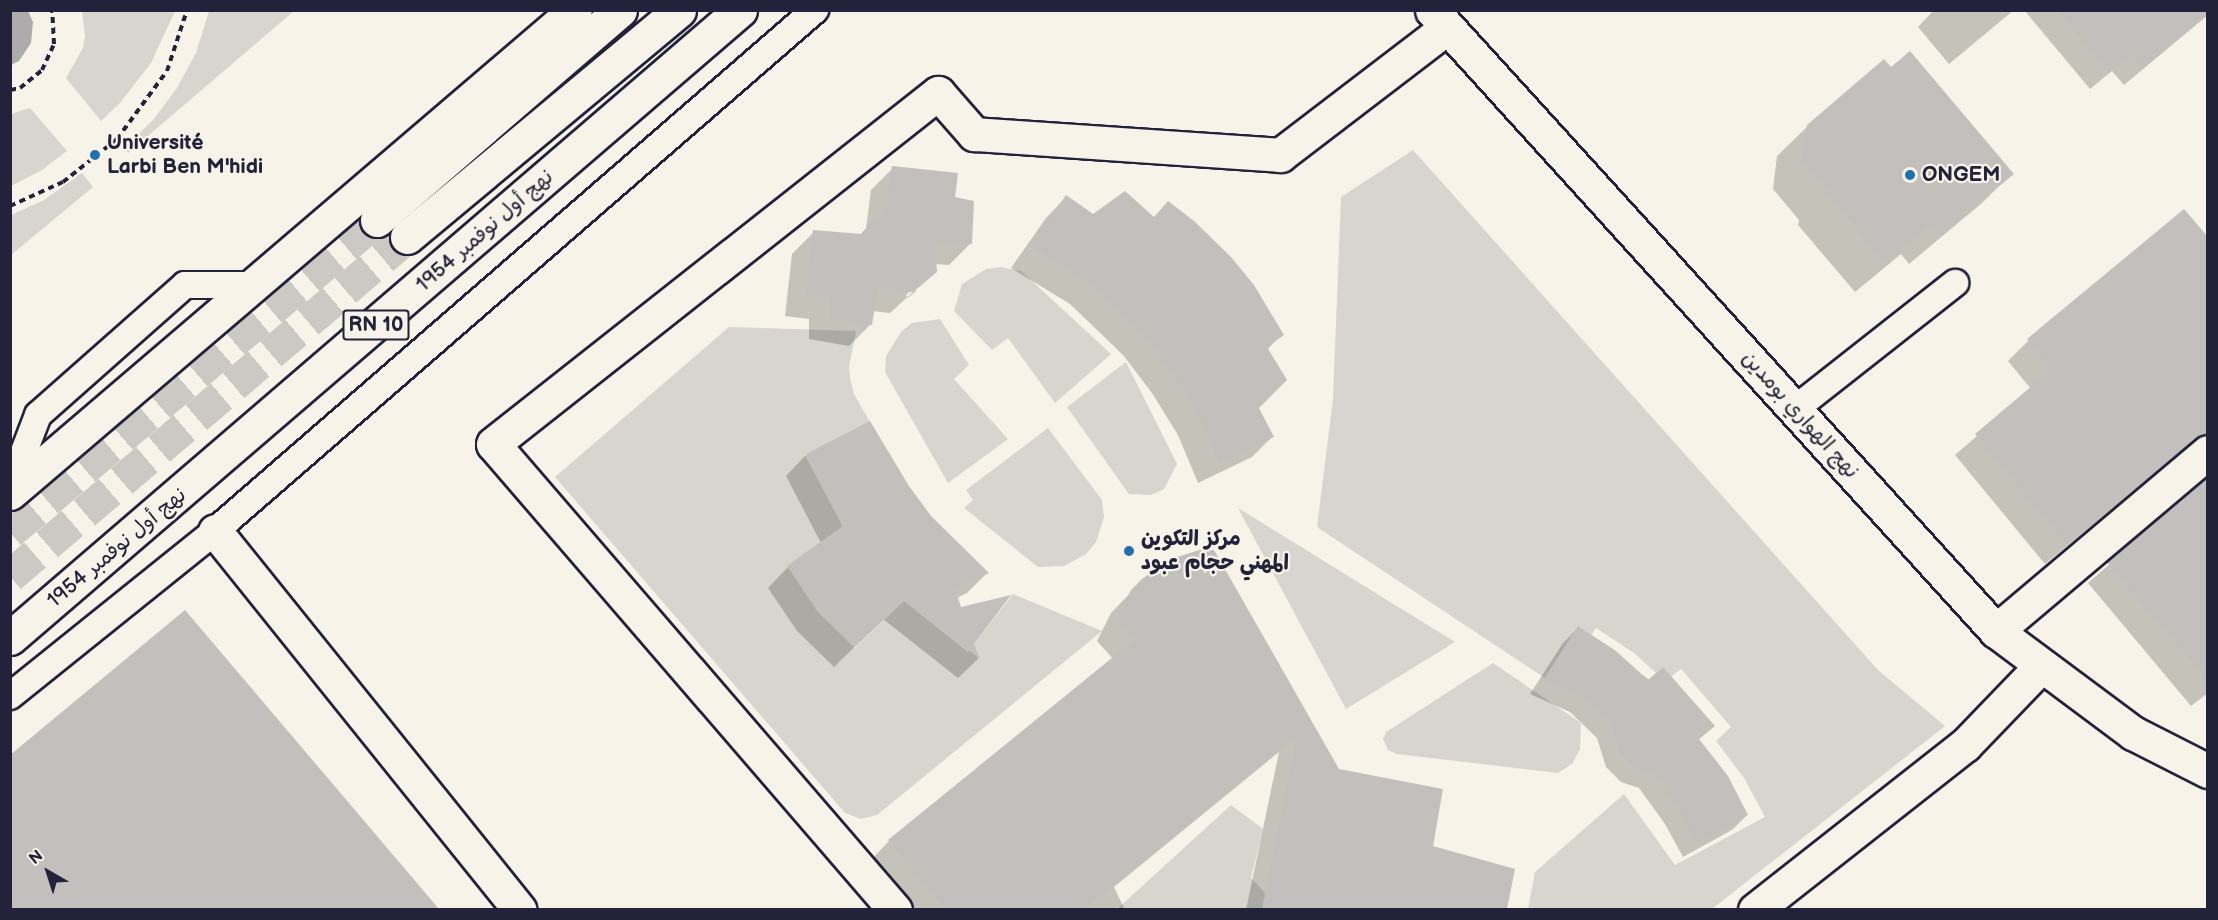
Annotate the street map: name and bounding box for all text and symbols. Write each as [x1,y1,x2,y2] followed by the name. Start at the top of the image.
[107,130,263,180] place label: Université Larbi Ben M'hidi
[88,148,102,162] marker: Université Larbi Ben M'hidi
[1922,162,2000,188] place label: ONGEM
[411,165,559,297] street label: نهج أول نوفمبر 1954
[1903,168,1917,182] marker: ONGEM
[342,308,410,342] road number: RN 10
[1736,346,1864,484] street label: نهج الهواري بومدين
[42,483,192,613] street label: نهج أول نوفمبر 1954
[1141,526,1289,576] place label: مركز التكوين المهني حجام عبود
[1122,544,1136,558] marker: مركز التكوين المهني حجام عبود
[18,842,78,902] north arrow
[26,846,47,869] text: N

